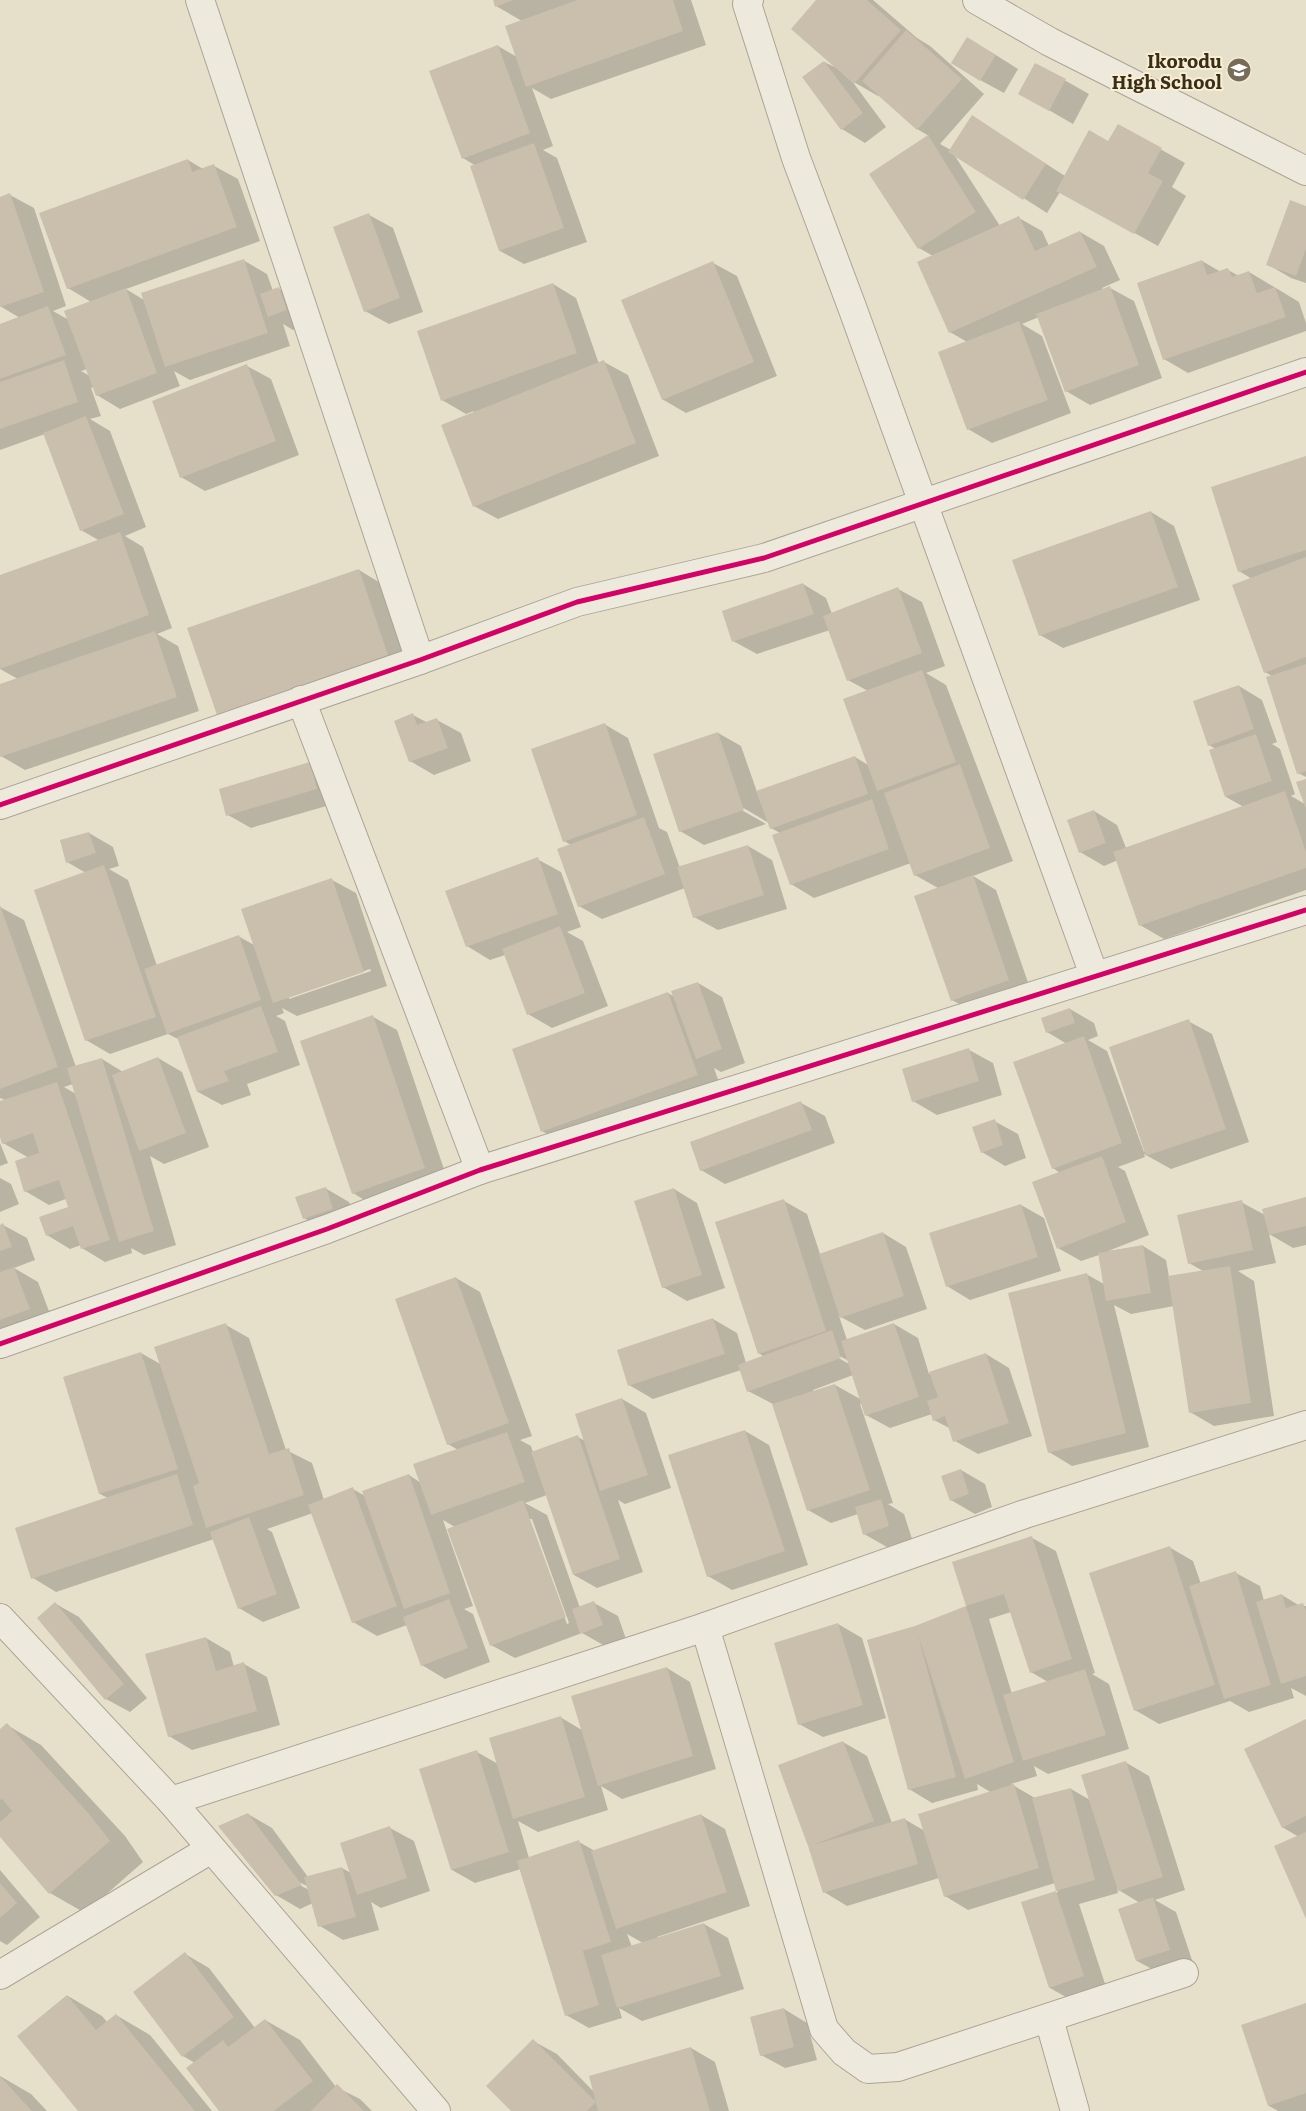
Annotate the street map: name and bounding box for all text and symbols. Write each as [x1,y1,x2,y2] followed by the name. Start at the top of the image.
[1112,47,1222,95] place label: Ikorodu High School
[1226,57,1252,83] school or university icon: Ikorodu High School

